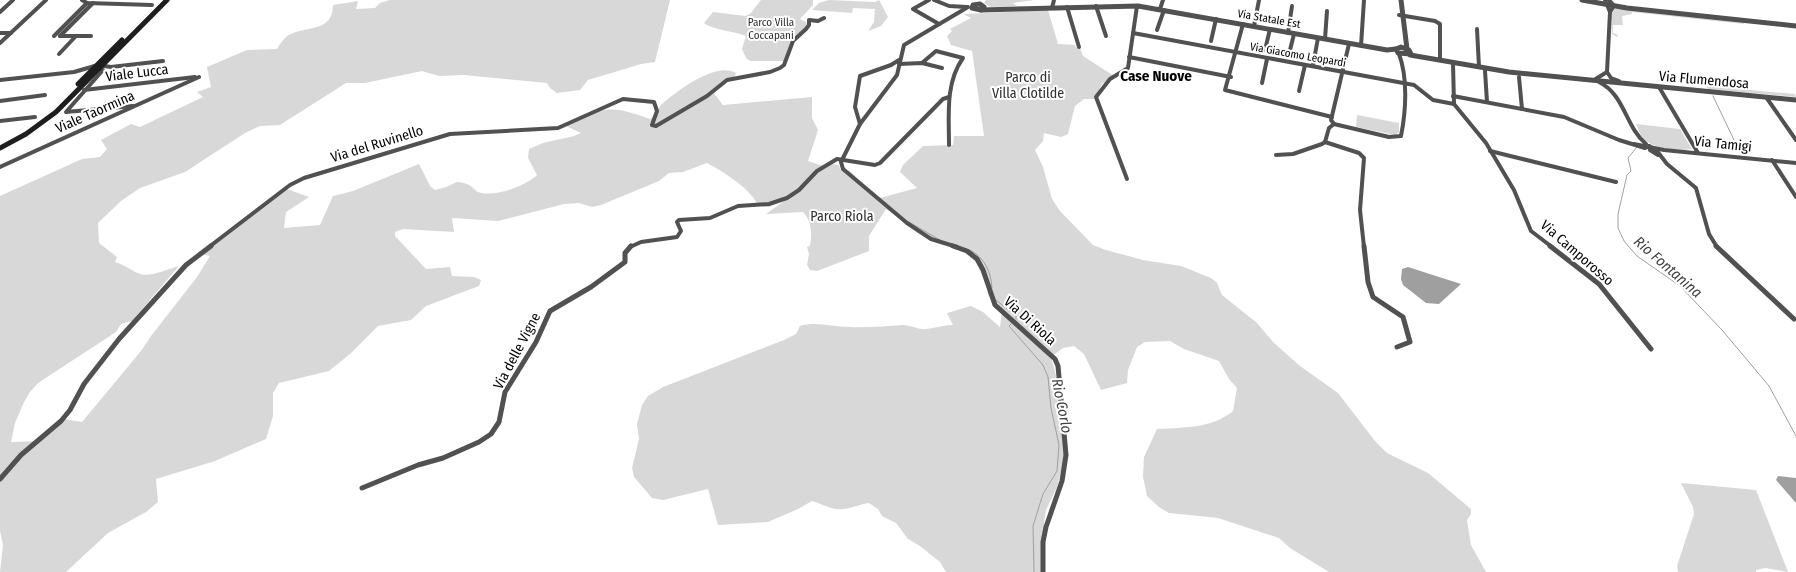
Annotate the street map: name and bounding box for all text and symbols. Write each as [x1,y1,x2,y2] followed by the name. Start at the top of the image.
[1236,7,1302,31] street label: Via Statale Est
[748,16,794,42] park label: Parco Villa Coccapani
[1249,40,1347,70] street label: Via Giacomo Leopardi
[105,61,169,85] street label: Viale Lucca
[1120,67,1192,85] district label: Case Nuove
[1658,68,1750,92] street label: Via Flumendosa
[992,69,1064,102] park label: Parco di Villa Clotilde
[53,87,137,137] street label: Viale Taormina
[329,122,425,166] street label: Via del Ruvinello
[1693,133,1753,155] street label: Via Tamigi
[810,208,874,225] park label: Parco Riola
[1537,217,1617,289] street label: Via Camporosso
[1630,232,1706,302] water label: Rio Fontanina
[1000,293,1060,349] street label: Via Di Riola
[490,310,544,392] street label: Via delle Vigne
[1048,377,1076,435] water label: Rio Corlo

